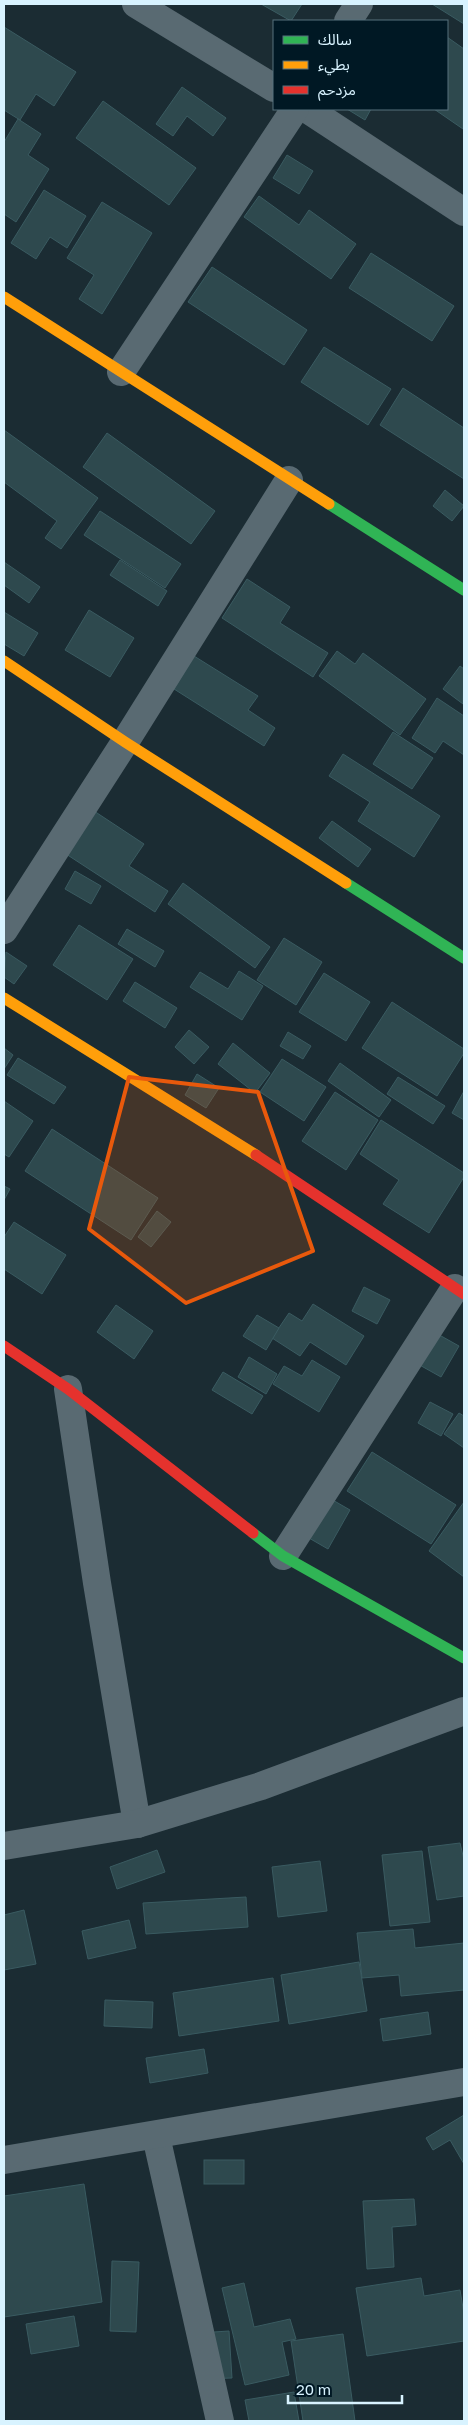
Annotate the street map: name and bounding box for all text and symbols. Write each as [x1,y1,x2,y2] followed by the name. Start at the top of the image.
[273,20,448,110] legend
[318,30,352,48] text: سالك
[318,55,350,76] text: بطيء
[318,80,356,101] text: مزدحم
[288,2372,402,2404] scale bar
[296,2380,331,2398] text: 20 m

